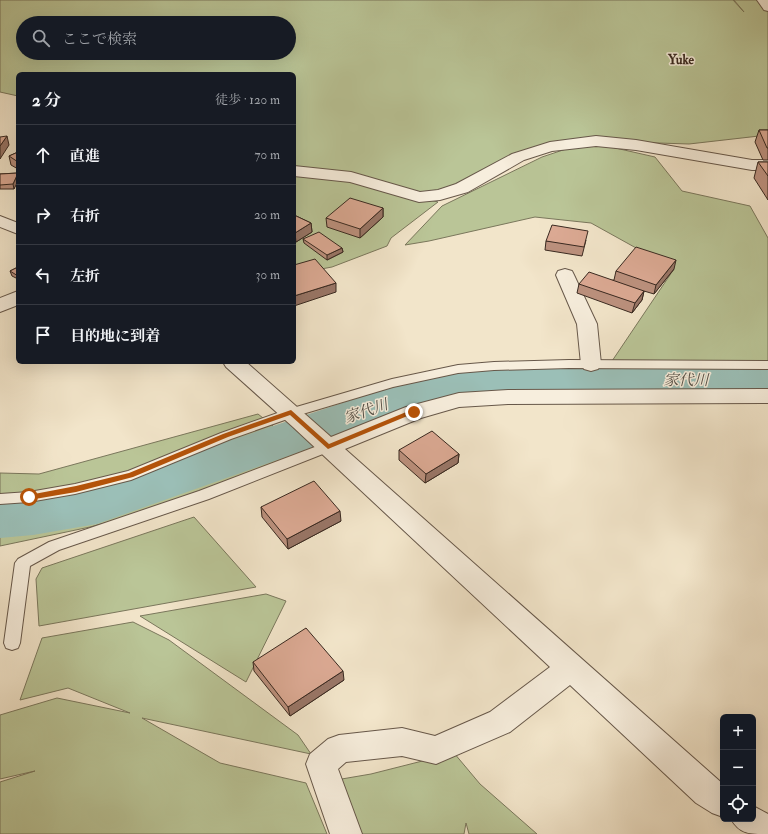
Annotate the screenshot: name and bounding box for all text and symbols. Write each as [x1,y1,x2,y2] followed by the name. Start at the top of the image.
[16,16,296,60] search box
[30,27,52,49] icon: search
[62,30,137,49] text: ここで検索
[667,52,695,68] district label: Yuke
[32,90,61,111] text: 2 分
[215,92,280,108] text: 徒歩 · 120 m
[32,144,54,166] icon: ahead
[70,147,100,166] text: 直進
[255,147,280,163] text: 70 m
[32,204,54,226] icon: right
[70,207,100,226] text: 右折
[254,207,280,223] text: 20 m
[32,264,54,286] icon: left
[70,267,100,286] text: 左折
[256,267,280,283] text: 30 m
[32,324,54,346] icon: arrive
[70,327,160,346] text: 目的地に到着
[663,371,710,390] water label: 家代川
[342,395,392,428] water label: 家代川
[405,403,423,421] route end
[20,488,38,506] route start
[720,714,756,822] map controls
[720,714,756,750] button: +
[720,750,756,786] button: −
[720,786,756,822] button: locate

